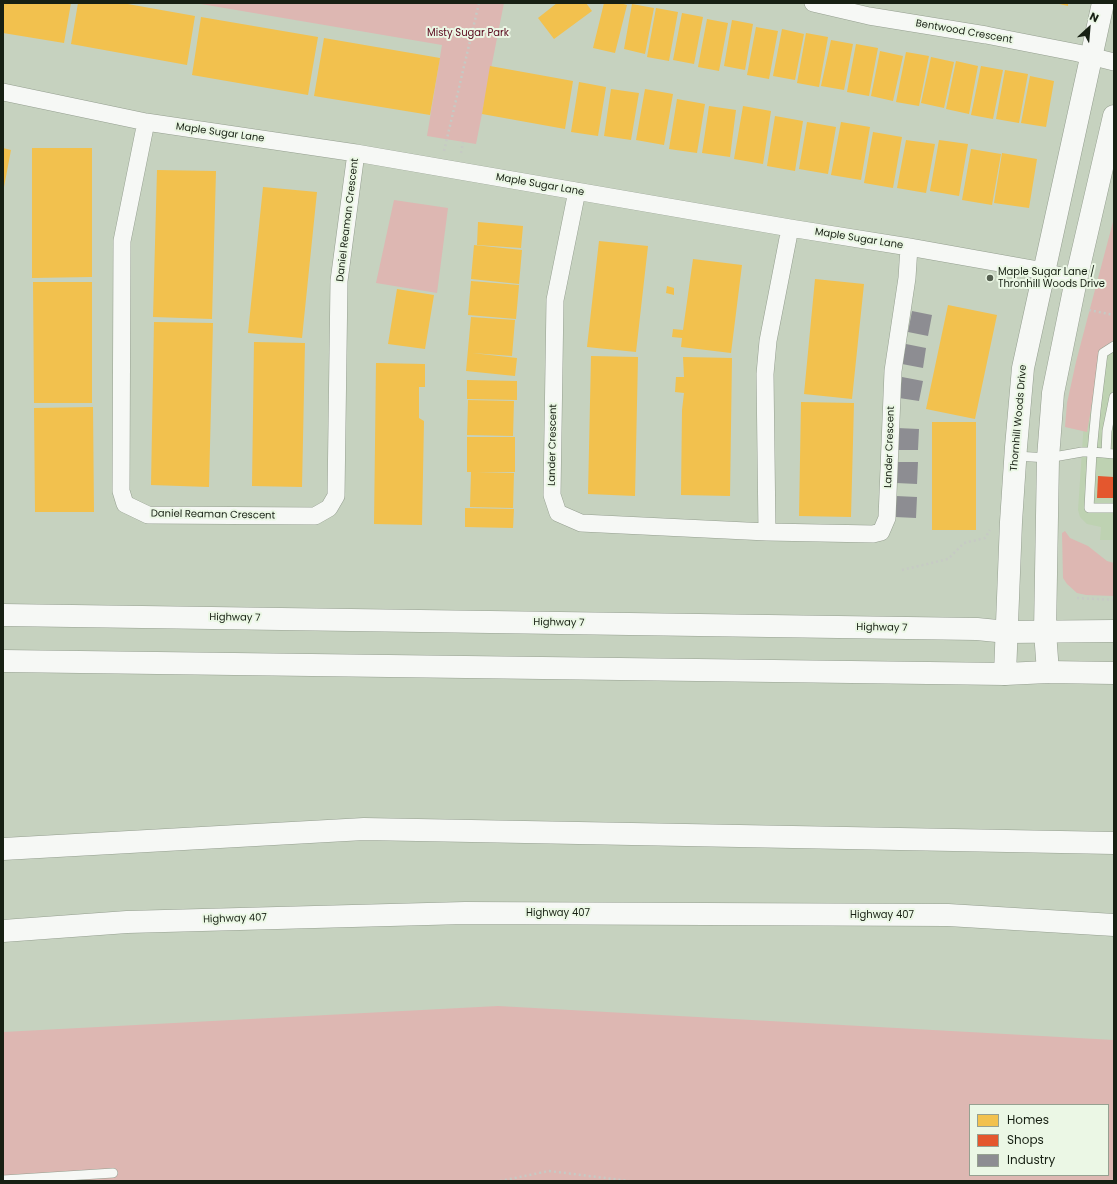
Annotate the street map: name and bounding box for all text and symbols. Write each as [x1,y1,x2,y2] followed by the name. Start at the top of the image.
[1069,8,1109,48] north arrow
[1087,8,1101,26] text: N
[915,18,1013,46] street label: Bentwood Crescent
[427,27,509,39] park label: Misty Sugar Park
[175,121,265,145] street label: Maple Sugar Lane
[334,158,362,282] street label: Daniel Reaman Crescent
[495,171,585,199] street label: Maple Sugar Lane
[814,226,904,252] street label: Maple Sugar Lane
[998,266,1105,290] place label: Maple Sugar Lane / Thronhill Woods Drive
[985,273,995,283] marker: Maple Sugar Lane / Thronhill Woods Drive
[1008,364,1030,472] street label: Thornhill Woods Drive
[546,404,560,486] street label: Lander Crescent
[883,406,897,488] street label: Lander Crescent
[151,508,275,522] street label: Daniel Reaman Crescent
[209,612,261,624] street label: Highway 7
[533,617,585,629] street label: Highway 7
[856,622,908,634] street label: Highway 7
[526,907,590,919] street label: Highway 407
[850,909,914,921] street label: Highway 407
[203,912,267,926] street label: Highway 407
[969,1104,1109,1176] legend
[1007,1111,1049,1128] text: Homes
[1007,1131,1044,1148] text: Shops
[1007,1151,1055,1168] text: Industry

